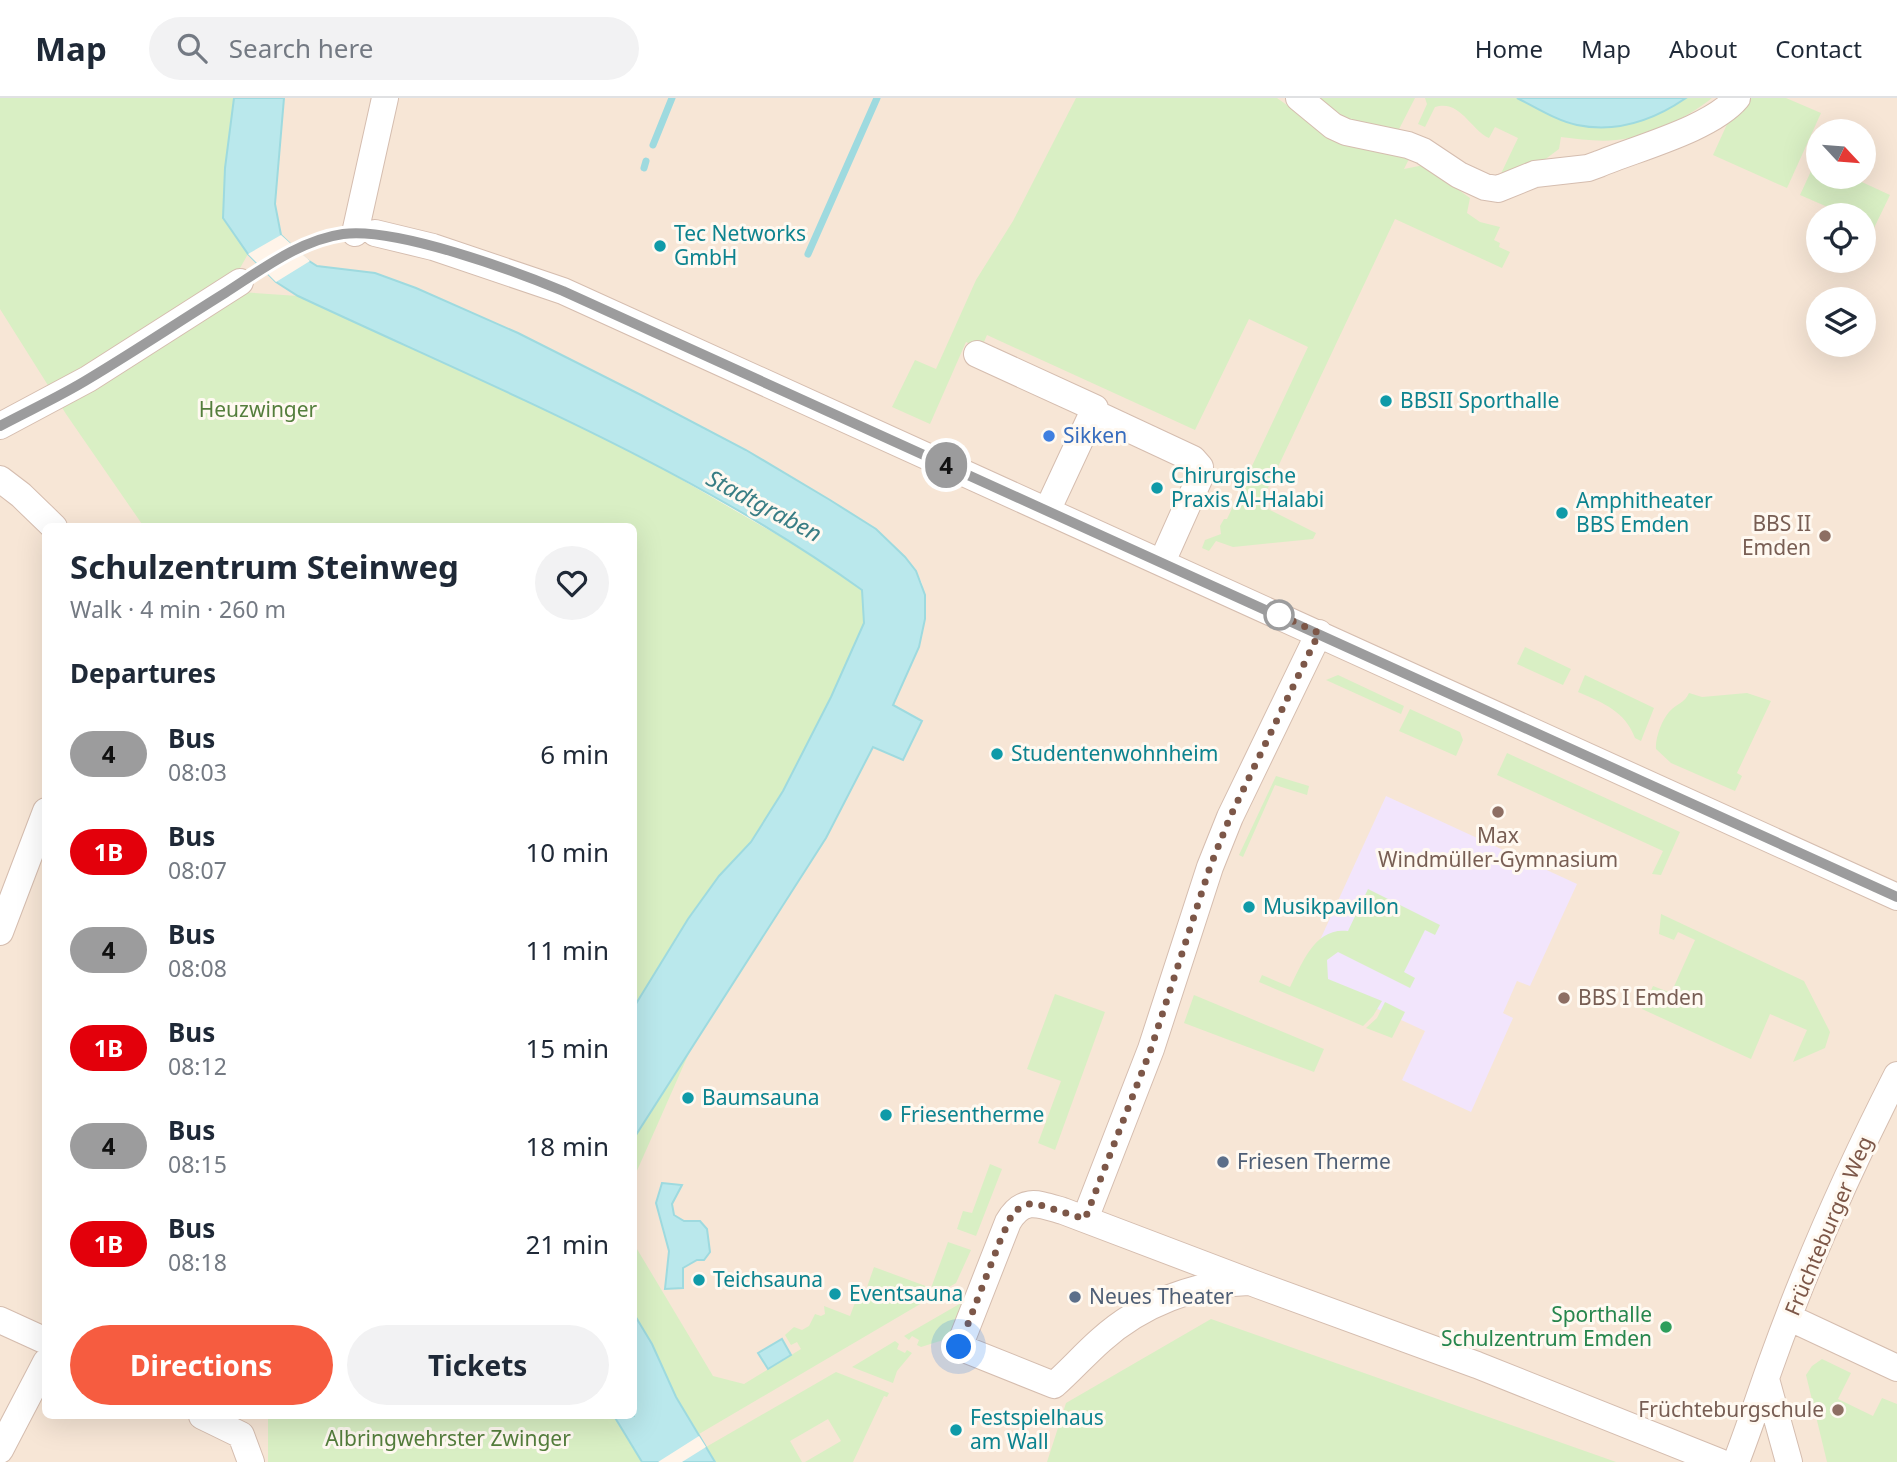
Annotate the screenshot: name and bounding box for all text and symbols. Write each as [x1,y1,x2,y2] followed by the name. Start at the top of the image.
[149,17,639,80] search box
[35,26,107,71] text: Map
[173,29,211,67] icon: search
[229,30,373,66] text: Search here
[1475,32,1543,65] text: Home
[1581,32,1631,65] text: Map
[1669,32,1737,65] text: About
[1775,32,1862,65] text: Contact
[1806,119,1876,189] north arrow
[1806,119,1876,357] map controls
[1806,203,1876,273] button: locate
[674,219,806,271] place label: Tec Networks GmbH
[652,238,668,254] marker: Tec Networks GmbH
[1806,287,1876,357] button: layers
[1400,386,1559,414] place label: BBSII Sporthalle
[1378,393,1394,409] marker: BBSII Sporthalle
[199,395,318,423] park label: Heuzwinger
[1063,421,1127,449] place label: Sikken
[1041,428,1057,444] marker: Sikken
[923,442,969,488] line badge: 4
[939,448,953,481] text: 4
[701,461,828,549] water label: Stadtgraben
[1171,461,1324,513] place label: Chirurgische Praxis Al-Halabi
[1149,480,1165,496] marker: Chirurgische Praxis Al-Halabi
[1576,486,1713,538] place label: Amphitheater BBS Emden
[1554,505,1570,521] marker: Amphitheater BBS Emden
[1742,509,1811,561] place label: BBS II Emden
[1817,528,1833,544] marker: BBS II Emden
[70,544,459,589] text: Schulzentrum Steinweg
[535,546,609,620] button: heart
[70,593,286,625] text: Walk · 4 min · 260 m
[1264,600,1294,630] unlabelled marker
[70,655,216,691] text: Departures
[168,720,215,756] text: Bus
[540,736,609,772] text: 6 min
[102,737,115,770] text: 4
[1011,739,1218,767] place label: Studentenwohnheim
[989,746,1005,762] marker: Studentenwohnheim
[168,756,227,788] text: 08:03
[1490,804,1506,820] marker: Max Windmüller-Gymnasium
[168,818,215,854] text: Bus
[1378,821,1618,873] place label: Max Windmüller-Gymnasium
[525,834,609,870] text: 10 min
[94,835,123,868] text: 1B
[168,854,227,886] text: 08:07
[1263,892,1399,920] place label: Musikpavillon
[1241,899,1257,915] marker: Musikpavillon
[168,916,215,952] text: Bus
[525,932,609,968] text: 11 min
[102,933,115,966] text: 4
[168,952,227,984] text: 08:08
[1578,983,1704,1011] place label: BBS I Emden
[1556,990,1572,1006] marker: BBS I Emden
[168,1014,215,1050] text: Bus
[525,1030,609,1066] text: 15 min
[94,1031,123,1064] text: 1B
[168,1050,227,1082] text: 08:12
[702,1083,820,1111] place label: Baumsauna
[680,1090,696,1106] marker: Baumsauna
[900,1100,1044,1128] place label: Friesentherme
[878,1107,894,1123] marker: Friesentherme
[168,1112,215,1148] text: Bus
[525,1128,609,1164] text: 18 min
[102,1129,115,1162] text: 4
[1778,1132,1879,1320] street label: Früchteburger Weg
[1237,1147,1391,1175] place label: Friesen Therme
[168,1148,227,1180] text: 08:15
[1215,1154,1231,1170] marker: Friesen Therme
[168,1210,215,1246] text: Bus
[525,1226,609,1262] text: 21 min
[94,1227,123,1260] text: 1B
[168,1246,227,1278] text: 08:18
[713,1265,823,1293] place label: Teichsauna
[691,1272,707,1288] marker: Teichsauna
[849,1279,963,1307] place label: Eventsauna
[1089,1282,1234,1310] place label: Neues Theater
[827,1286,843,1302] marker: Eventsauna
[1067,1289,1083,1305] marker: Neues Theater
[1441,1300,1652,1352] place label: Sporthalle Schulzentrum Emden
[1658,1319,1674,1335] marker: Sporthalle Schulzentrum Emden
[70,1325,333,1405] button: Directions
[347,1325,609,1405] button: Tickets
[941,1329,976,1364] your location
[1638,1395,1824,1423] place label: Früchteburgschule
[1830,1402,1846,1418] marker: Früchteburgschule
[970,1403,1104,1455] place label: Festspielhaus am Wall
[948,1422,964,1438] marker: Festspielhaus am Wall
[325,1424,571,1452] park label: Albringwehrster Zwinger

